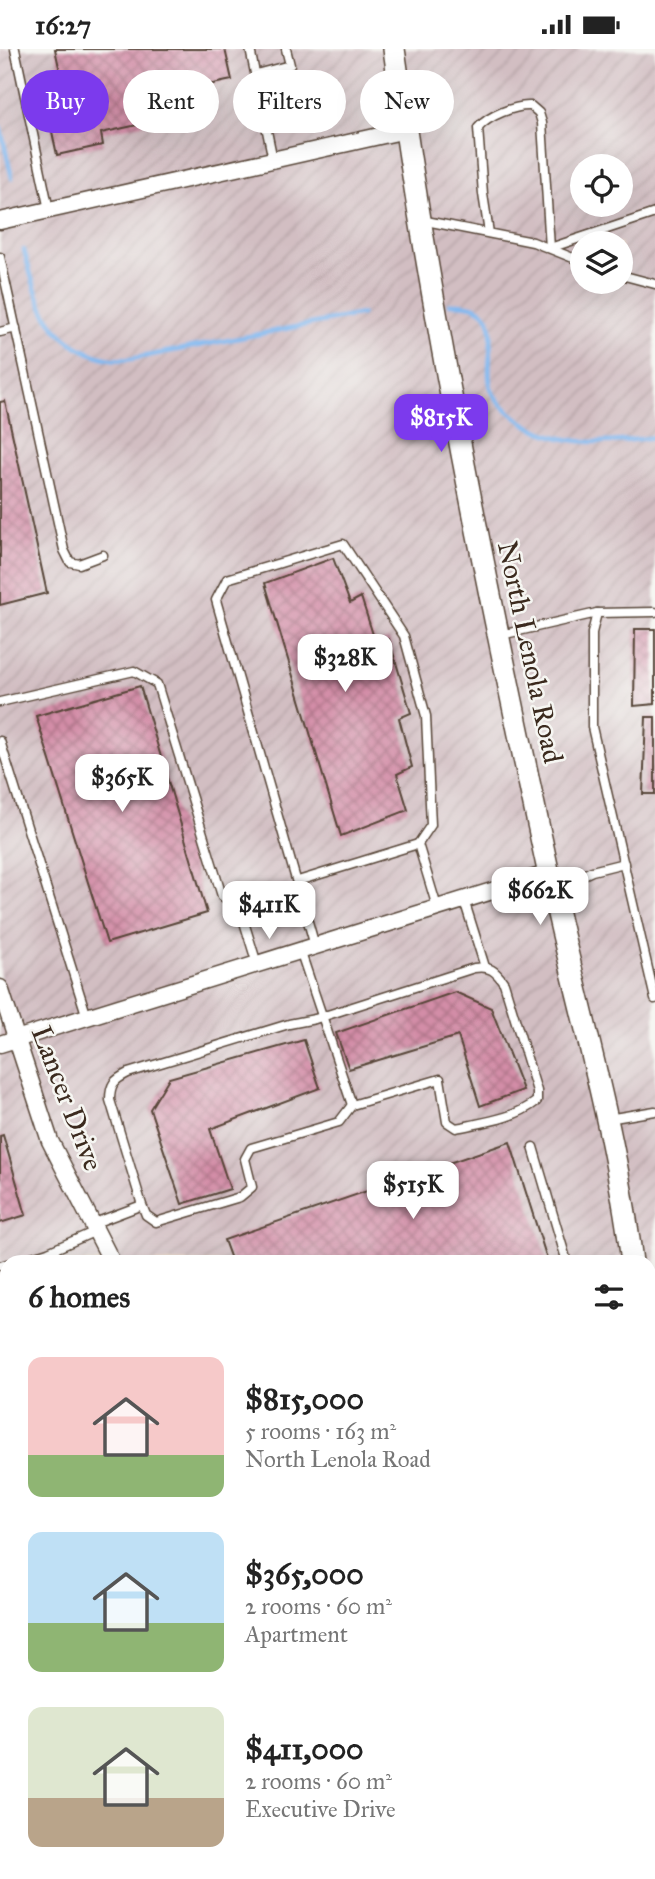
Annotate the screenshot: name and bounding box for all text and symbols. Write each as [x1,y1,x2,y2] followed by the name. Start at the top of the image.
[35,9,91,41] text: 16:27
[21,70,109,133] chip: Buy
[123,70,219,133] chip: Rent
[233,70,346,133] chip: Filters
[360,70,454,133] chip: New
[570,154,633,294] map controls
[570,154,633,217] button: locate
[570,231,633,294] button: layers
[392,395,490,454] pin: $815K
[410,403,472,431] text: $815K
[490,538,571,766] street label: North Lenola Road
[296,635,394,694] pin: $328K
[314,643,376,671] text: $328K
[73,755,171,814] pin: $365K
[91,763,153,791] text: $365K
[491,867,589,927] pin: $662K
[507,876,573,904] text: $662K
[220,881,318,941] pin: $411K
[238,890,300,918] text: $411K
[24,1021,111,1176] street label: Lancer Drive
[364,1161,462,1221] pin: $515K
[383,1170,443,1198] text: $515K
[590,1278,628,1316] icon: filters
[28,1279,130,1315] text: 6 homes
[245,1381,364,1417] text: $815,000
[84,1385,168,1469] icon: home
[245,1417,396,1445] text: 5 rooms · 163 m²
[245,1445,431,1473] text: North Lenola Road
[245,1556,364,1592] text: $365,000
[84,1560,168,1644] icon: home
[245,1592,392,1620] text: 2 rooms · 60 m²
[245,1620,348,1648] text: Apartment
[245,1731,364,1767] text: $411,000
[84,1735,168,1819] icon: home
[245,1767,392,1795] text: 2 rooms · 60 m²
[245,1795,396,1823] text: Executive Drive

